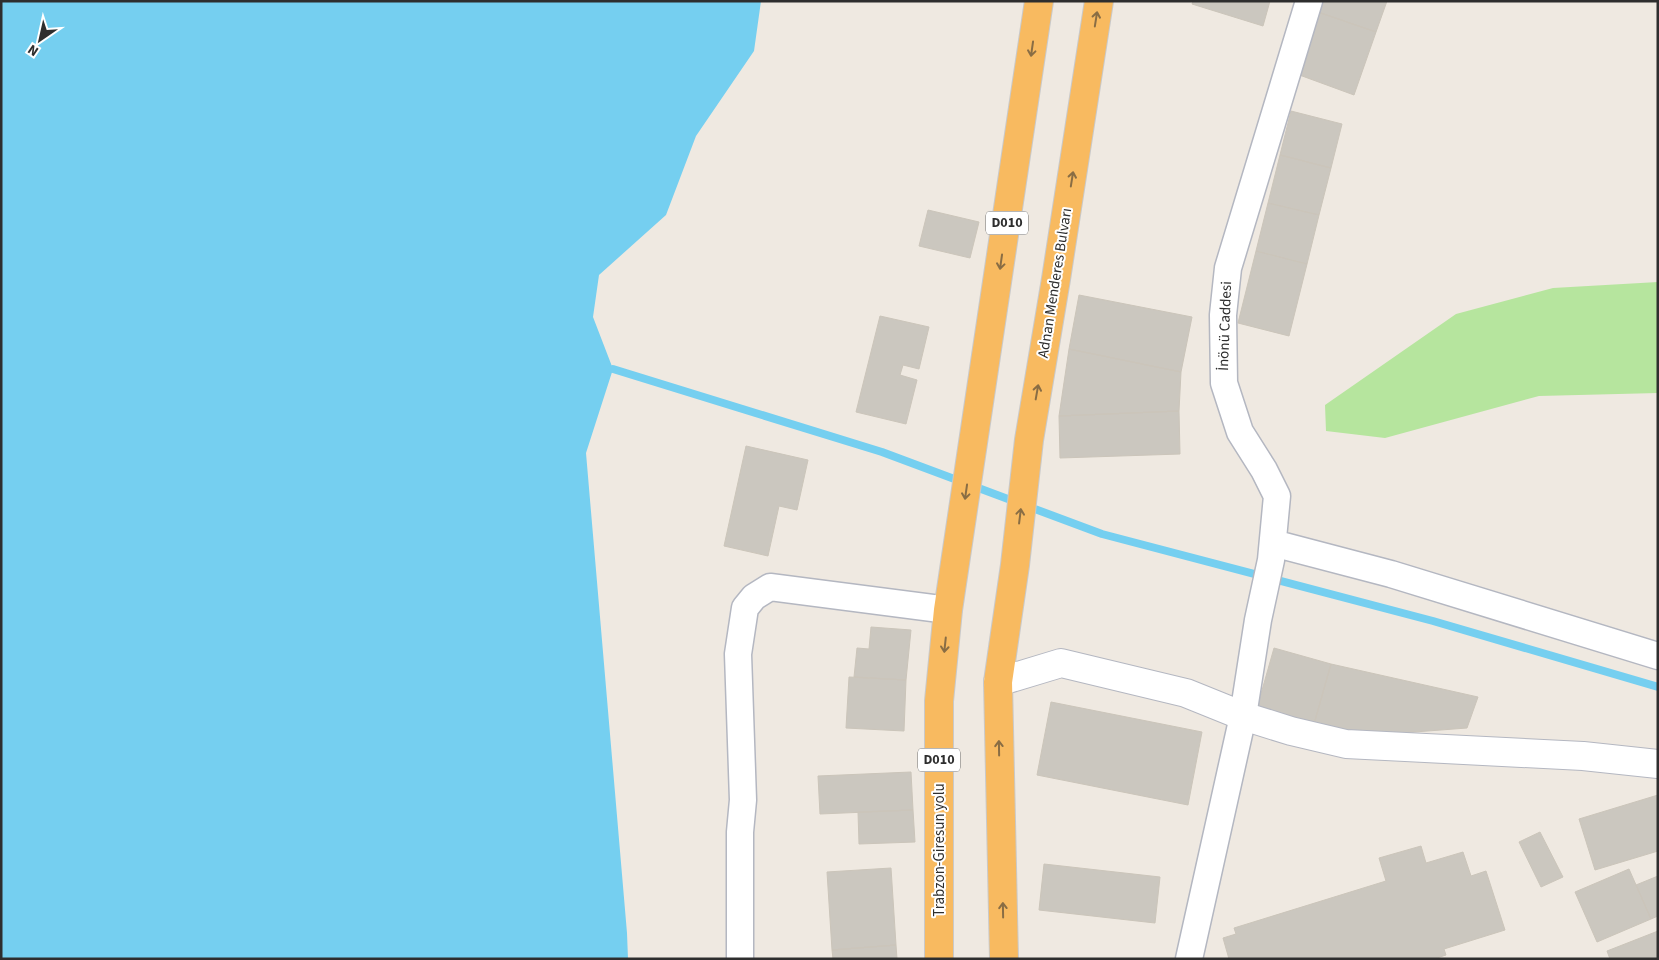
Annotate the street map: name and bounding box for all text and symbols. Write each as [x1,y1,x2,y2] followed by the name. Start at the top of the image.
[1091,11,1101,27] one-way arrow
[15,15,65,65] north arrow
[24,39,43,61] text: N
[1027,41,1037,57] one-way arrow
[1067,172,1077,188] one-way arrow
[1033,207,1077,359] street label: Adnan Menderes Bulvarı
[986,212,1028,234] road number: D010
[996,254,1006,270] one-way arrow
[1213,281,1237,371] street label: İnönü Caddesi
[1033,384,1043,400] one-way arrow
[961,484,971,500] one-way arrow
[1015,509,1025,525] one-way arrow
[940,637,950,653] one-way arrow
[994,740,1004,756] one-way arrow
[918,748,960,772] road number: D010
[929,783,950,917] street label: Trabzon-Giresun yolu
[998,902,1008,918] one-way arrow

